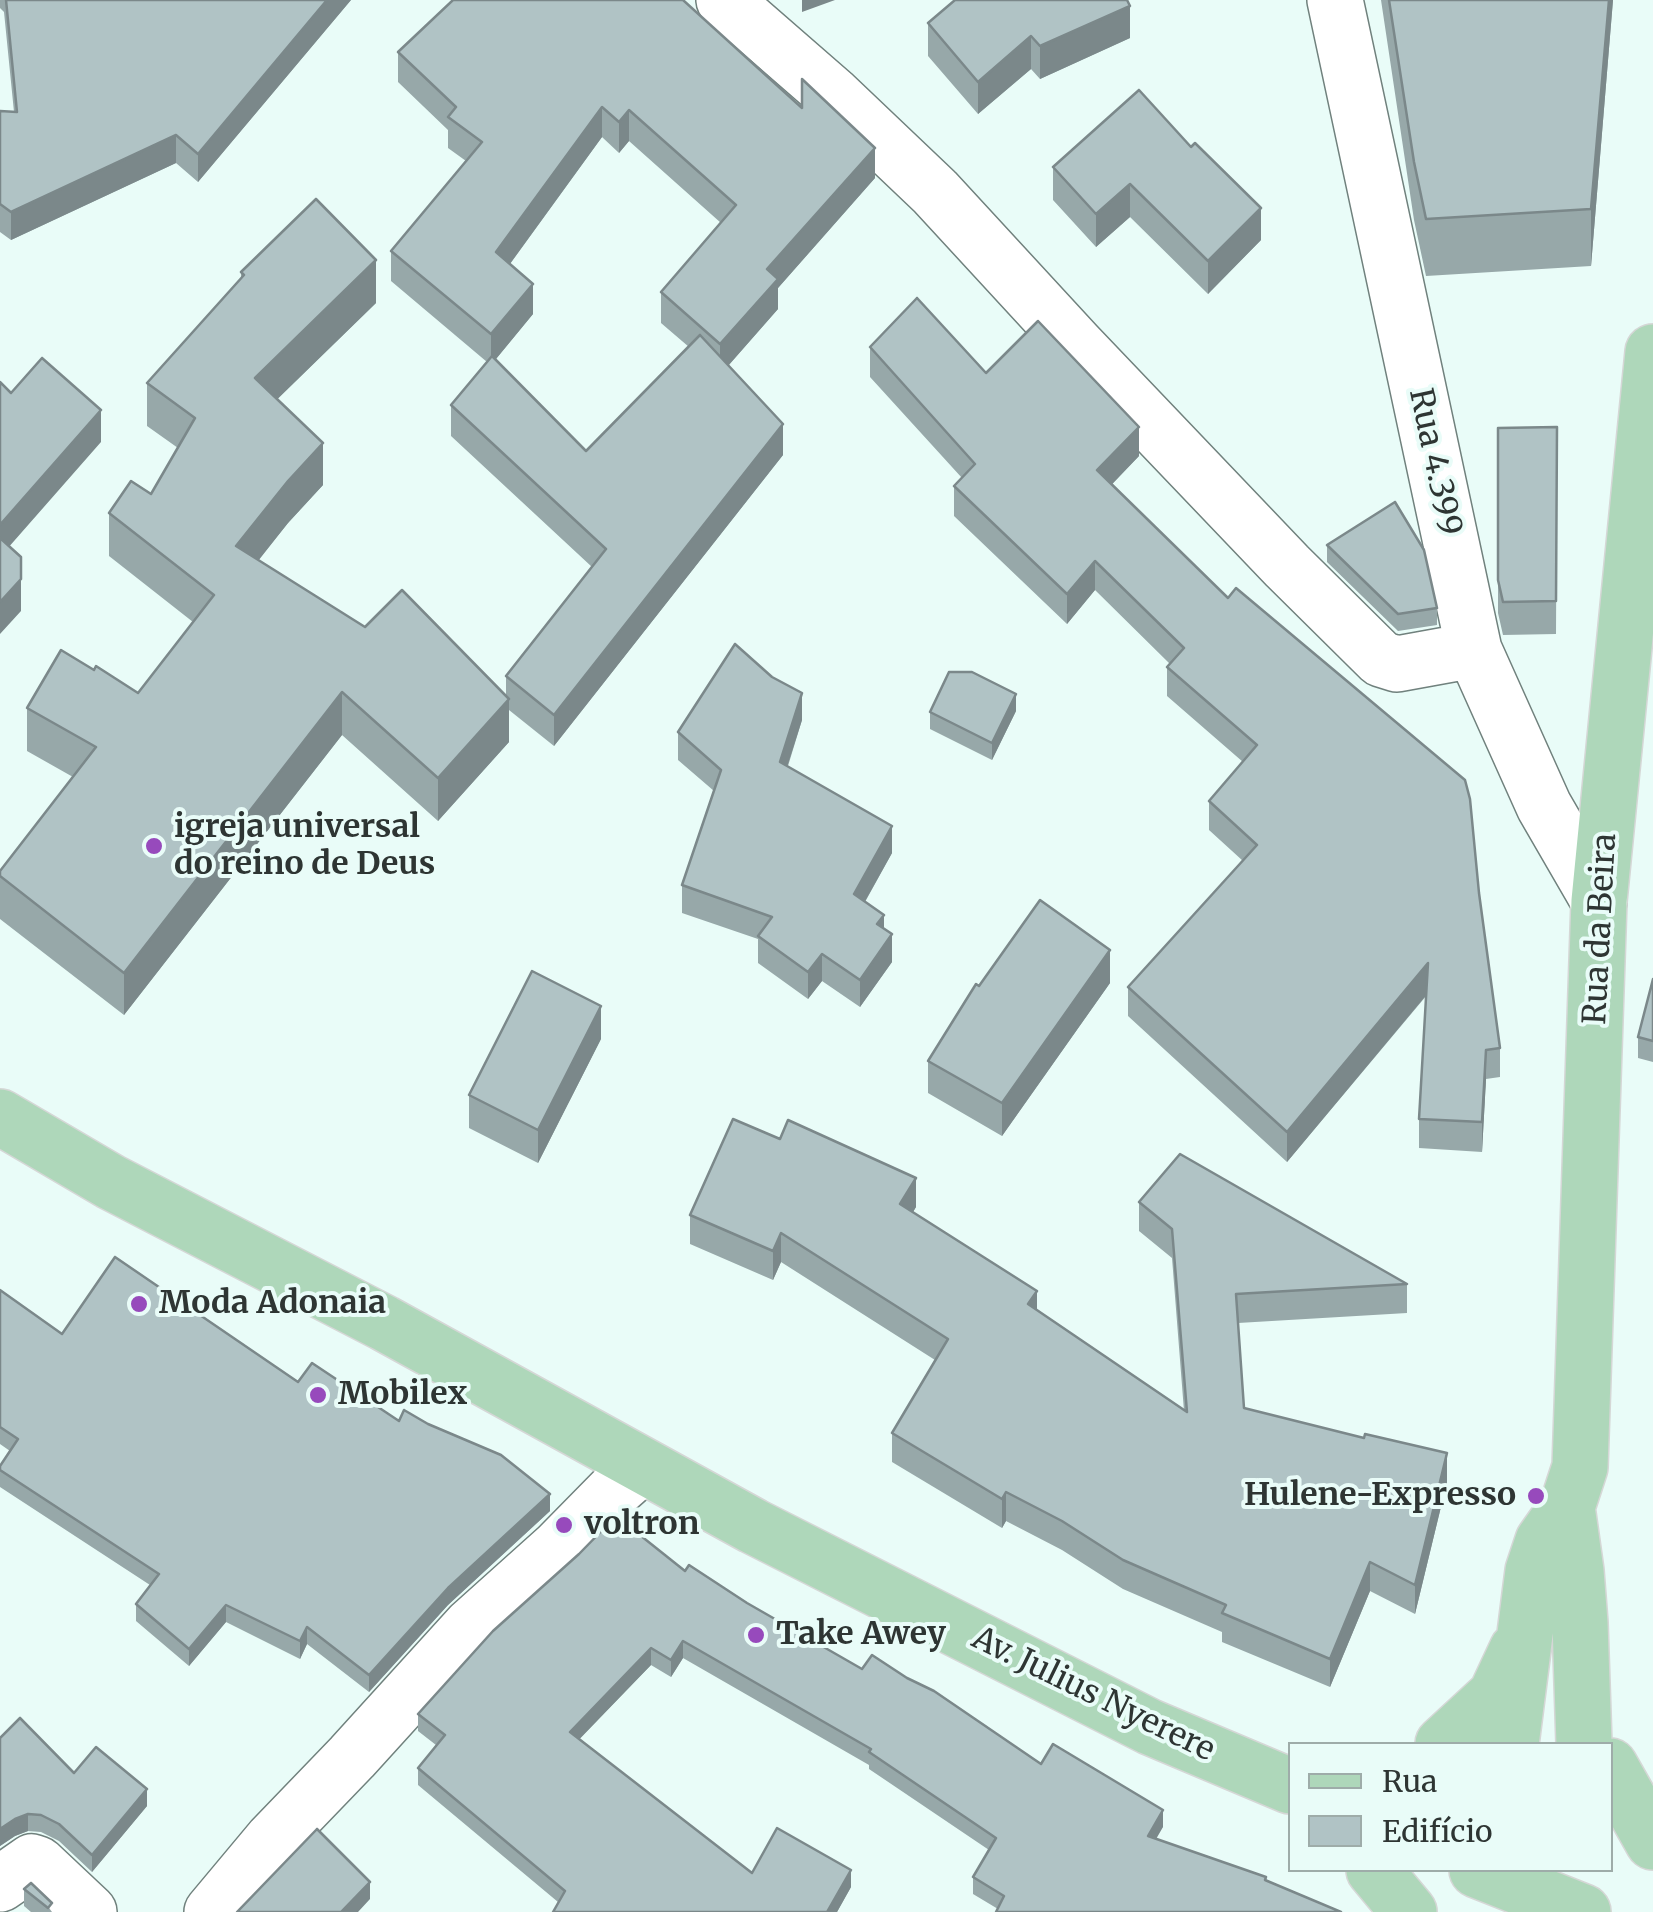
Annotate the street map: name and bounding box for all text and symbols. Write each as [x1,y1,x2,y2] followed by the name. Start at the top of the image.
[1400,385,1468,539] street label: Rua 4.399
[174,809,435,884] place label: igreja universal do reino de Deus
[1577,832,1625,1026] street label: Rua da Beira
[143,835,165,857] marker: igreja universal do reino de Deus
[159,1285,386,1323] place label: Moda Adonaia
[128,1293,150,1315] marker: Moda Adonaia
[338,1376,467,1414] place label: Mobilex
[307,1384,329,1406] marker: Mobilex
[1244,1477,1516,1515] place label: Hulene-Expresso
[1525,1485,1547,1507] marker: Hulene-Expresso
[584,1506,699,1544] place label: voltron
[553,1514,575,1536] marker: voltron
[776,1616,946,1654] place label: Take Awey
[966,1620,1220,1770] street label: Av. Julius Nyerere
[745,1624,767,1646] marker: Take Awey
[1288,1742,1613,1872] legend
[1382,1762,1437,1800] text: Rua
[1382,1812,1493,1850] text: Edifício

